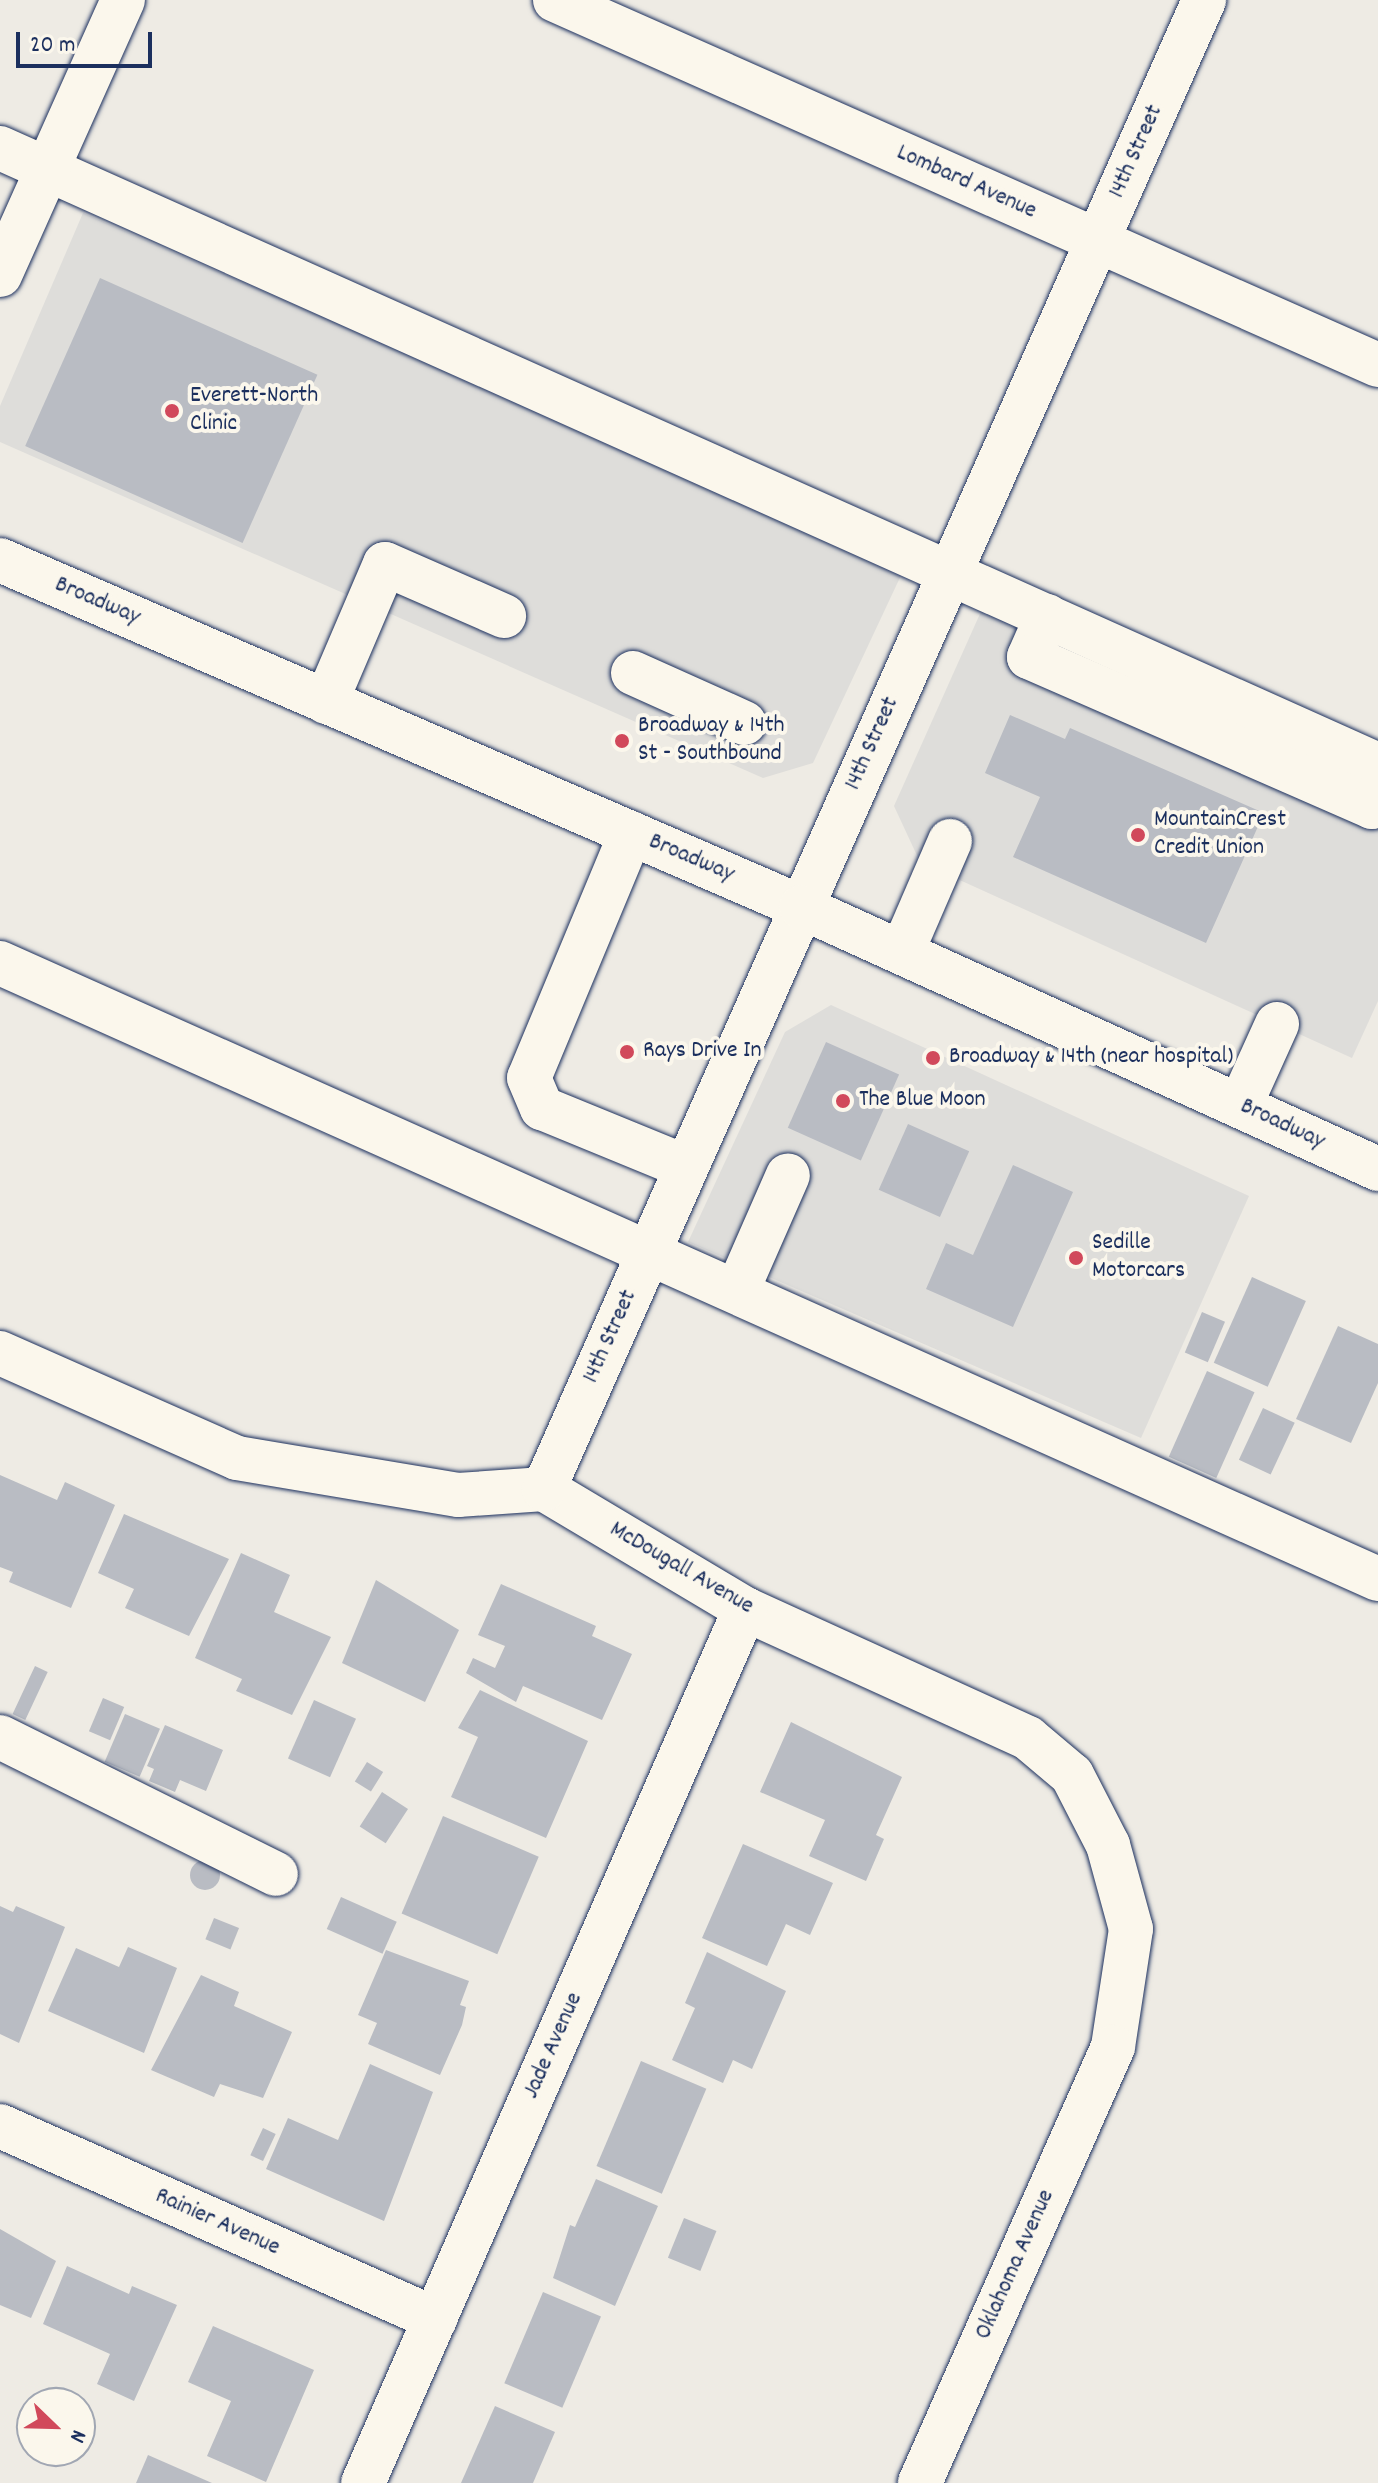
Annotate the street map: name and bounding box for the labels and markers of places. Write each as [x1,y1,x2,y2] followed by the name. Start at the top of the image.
[190,383,318,439] place label: Everett-North Clinic
[161,400,183,422] marker: Everett-North Clinic
[638,713,785,769] place label: Broadway & 14th St - Southbound
[613,732,631,750] marker: Broadway & 14th St - Southbound
[1154,807,1286,863] place label: MountainCrest Credit Union
[1129,826,1147,844] marker: MountainCrest Credit Union
[643,1038,762,1066] place label: Rays Drive In
[618,1043,636,1061] marker: Rays Drive In
[949,1044,1233,1072] place label: Broadway & 14th (near hospital)
[924,1049,942,1067] marker: Broadway & 14th (near hospital)
[859,1087,986,1115] place label: The Blue Moon
[834,1092,852,1110] marker: The Blue Moon
[1092,1230,1185,1286] place label: Sedille Motorcars
[1067,1249,1085,1267] marker: Sedille Motorcars

